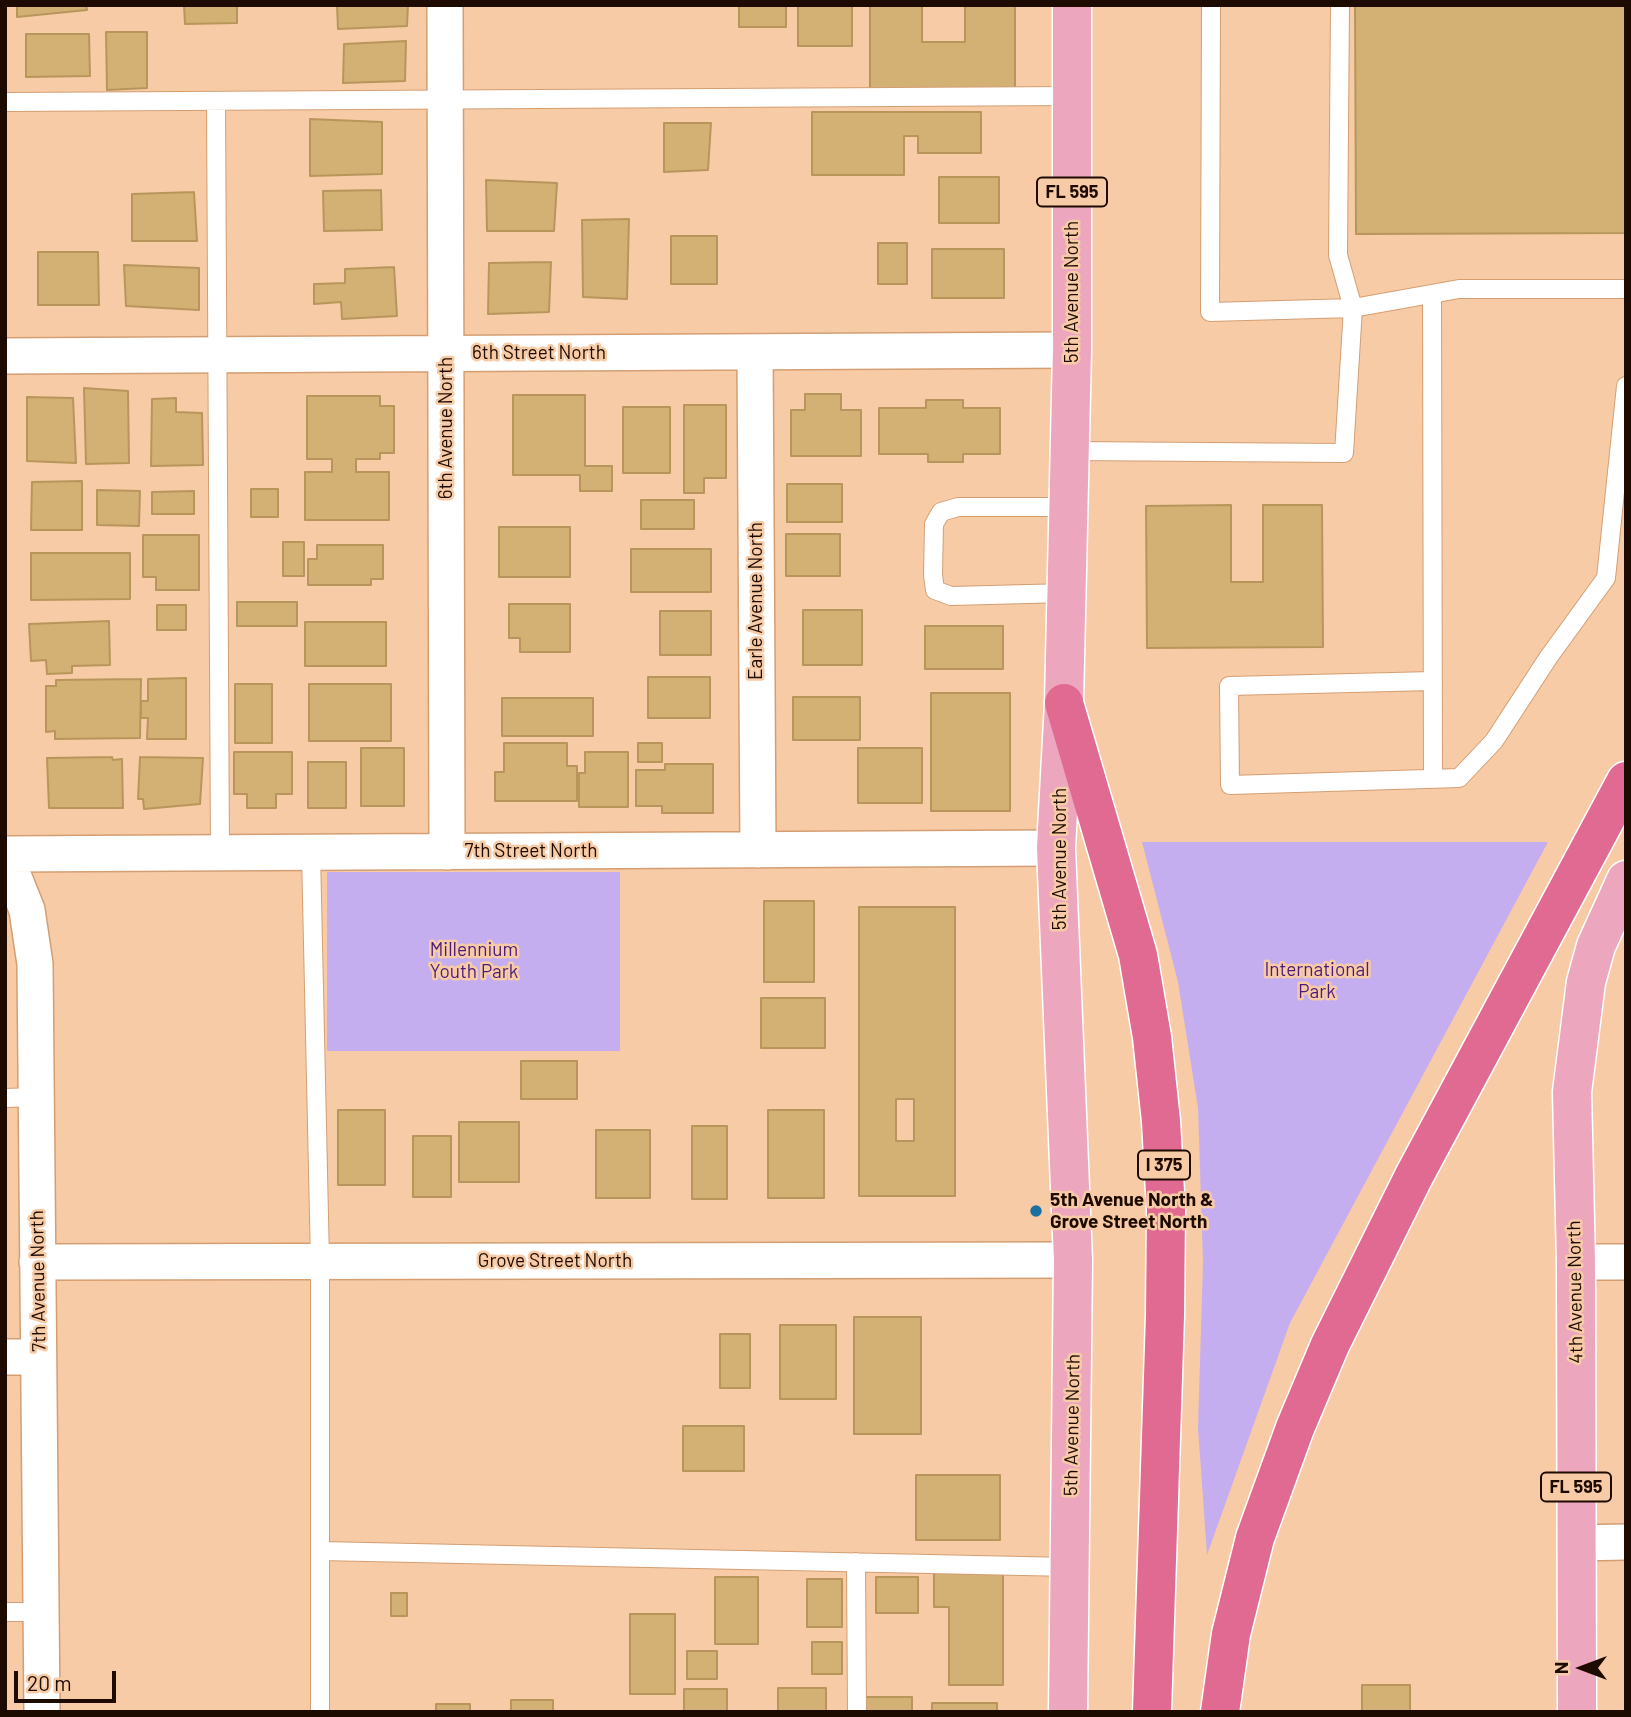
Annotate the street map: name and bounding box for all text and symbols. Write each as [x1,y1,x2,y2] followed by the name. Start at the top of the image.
[1037,177,1107,206] road number: FL 595
[1061,221,1083,363] street label: 5th Avenue North
[472,342,606,364] street label: 6th Street North
[435,357,457,499] street label: 6th Avenue North
[745,522,767,680] street label: Earle Avenue North
[1049,788,1071,930] street label: 5th Avenue North
[464,840,598,862] street label: 7th Street North
[430,939,518,983] park label: Millennium Youth Park
[1264,959,1370,1003] park label: International Park
[1138,1150,1190,1180] road number: I 375
[1050,1189,1213,1233] place label: 5th Avenue North & Grove Street North
[1028,1203,1044,1219] marker: 5th Avenue North & Grove Street North
[25,1210,51,1352] street label: 7th Avenue North
[1562,1220,1588,1364] street label: 4th Avenue North
[478,1250,632,1272] street label: Grove Street North
[1059,1354,1085,1496] street label: 5th Avenue North
[1541,1472,1611,1502] road number: FL 595
[1547,1633,1617,1703] north arrow
[18,1658,119,1702] scale bar
[1549,1662,1572,1674] text: N
[27,1670,72,1695] text: 20 m

